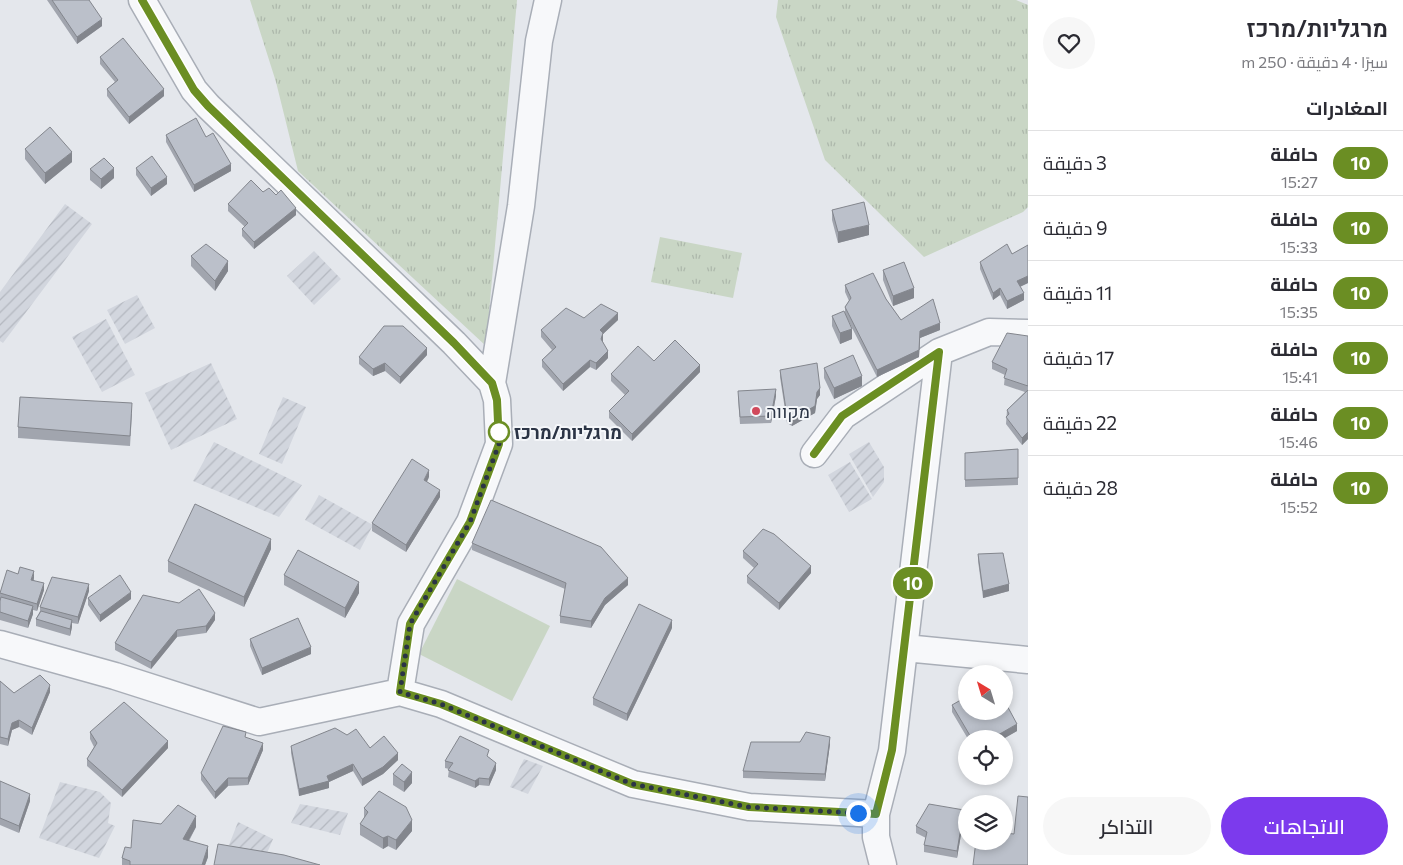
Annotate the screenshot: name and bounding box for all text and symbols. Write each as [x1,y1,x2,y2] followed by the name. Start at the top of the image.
[1247,13,1388,42] text: מרגליות/מרכז
[1043,17,1095,69] button: heart
[1241,52,1388,71] text: سيرًا · 4 دقيقة · 250 m
[1306,96,1388,119] text: المغادرات
[1270,142,1318,165] text: حافلة
[1043,151,1107,174] text: 3 دقيقة
[1350,152,1371,174] text: 10
[1281,172,1318,191] text: 15:27
[1270,207,1318,230] text: حافلة
[1043,216,1108,239] text: 9 دقيقة
[1350,217,1371,239] text: 10
[1280,237,1318,256] text: 15:33
[1270,272,1318,295] text: حافلة
[1043,281,1112,304] text: 11 دقيقة
[1350,282,1371,304] text: 10
[1280,302,1318,321] text: 15:35
[1270,337,1318,360] text: حافلة
[1043,346,1114,369] text: 17 دقيقة
[1350,347,1371,369] text: 10
[1282,367,1318,386] text: 15:41
[766,400,810,422] place label: מקווה
[1270,402,1318,425] text: حافلة
[750,405,762,417] marker: מקווה
[1043,411,1117,434] text: 22 دقيقة
[1350,412,1371,434] text: 10
[488,421,510,443] marker: מרגליות/מרכז
[514,421,622,443] place label: מרגליות/מרכז
[1279,432,1318,451] text: 15:46
[1270,467,1318,490] text: حافلة
[1043,476,1118,499] text: 28 دقيقة
[1350,477,1371,499] text: 10
[1280,497,1318,516] text: 15:52
[890,567,936,599] line badge: 10
[903,572,923,594] text: 10
[958,665,1012,720] north arrow
[958,665,1013,850] map controls
[958,730,1013,785] button: locate
[958,795,1013,850] button: layers
[1043,797,1211,855] button: التذاكر
[1221,797,1388,855] button: الاتجاهات
[846,801,871,826] your location

